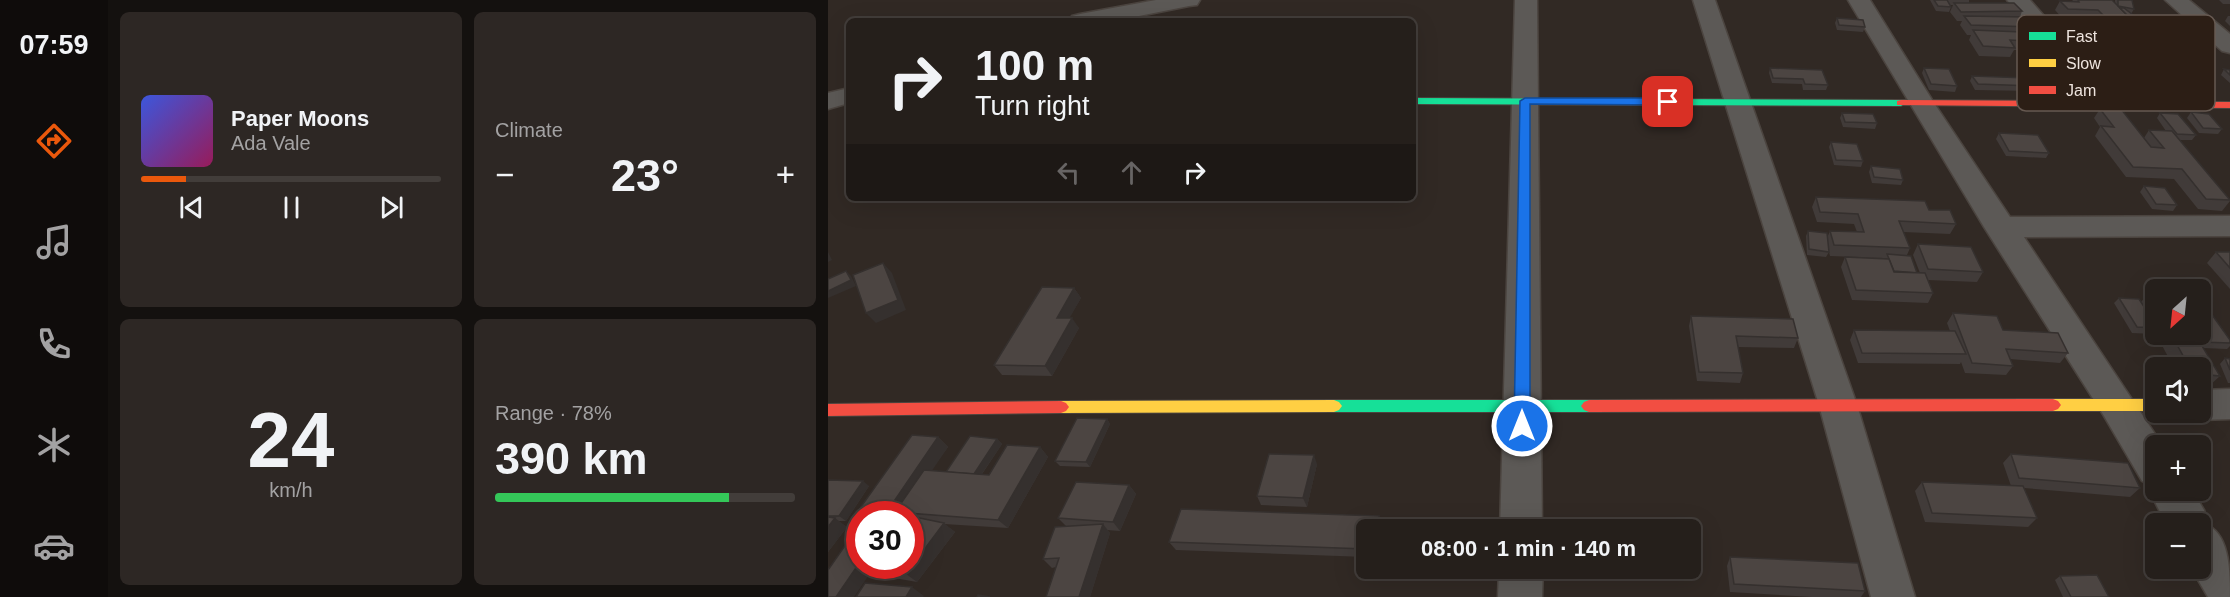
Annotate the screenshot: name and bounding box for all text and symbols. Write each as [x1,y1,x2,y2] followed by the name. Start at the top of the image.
[2017,15,2215,111] legend
[2066,28,2098,45] text: Fast
[19,30,89,60] text: 07:59
[876,42,954,120] icon: right
[975,42,1094,89] text: 100 m
[2066,55,2101,72] text: Slow
[1642,76,1693,127] pin
[2066,82,2096,99] text: Jam
[1651,85,1684,118] icon: arrive
[975,91,1090,121] text: Turn right
[231,106,369,131] text: Paper Moons
[495,119,563,141] text: Climate
[33,120,75,162] icon: directions
[231,132,311,154] text: Ada Vale
[611,150,679,201] text: 23°
[495,156,514,193] text: −
[776,156,795,193] text: +
[1052,156,1085,189] icon: left
[1115,156,1148,189] icon: ahead
[1178,156,1211,189] icon: right
[175,191,208,224] icon: previous
[275,191,308,224] icon: pause
[375,191,408,224] icon: next
[33,221,75,263] icon: music
[2145,279,2211,345] north arrow
[2145,279,2211,579] map controls
[33,323,75,365] icon: phone
[2145,357,2211,423] button: sound
[1490,394,1554,458] position arrow
[248,396,334,484] text: 24
[495,402,612,424] text: Range · 78%
[33,424,75,466] icon: climate
[495,433,648,484] text: 390 km
[2145,435,2211,501] button: +
[269,479,313,501] text: km/h
[846,501,924,579] speed limit sign: 30
[2145,513,2211,579] button: −
[33,525,75,567] icon: car
[1421,536,1636,561] text: 08:00 · 1 min · 140 m

